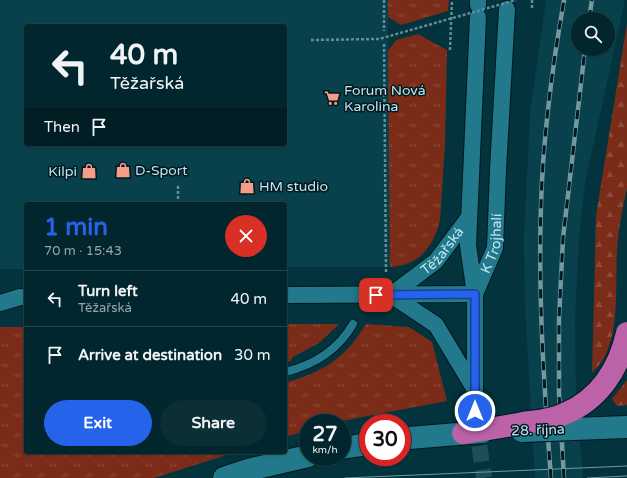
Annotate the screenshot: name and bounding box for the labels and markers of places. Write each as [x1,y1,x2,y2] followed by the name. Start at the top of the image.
[344,82,426,115] place label: Forum Nová Karolina
[323,89,341,107] supermarket icon: Forum Nová Karolina
[114,161,132,179] shop icon: D-Sport
[80,162,98,180] shop icon: Kilpi
[135,162,188,179] place label: D-Sport
[48,163,77,180] place label: Kilpi
[238,177,256,195] shop icon: HM studio
[259,178,328,195] place label: HM studio
[359,278,393,312] pin

